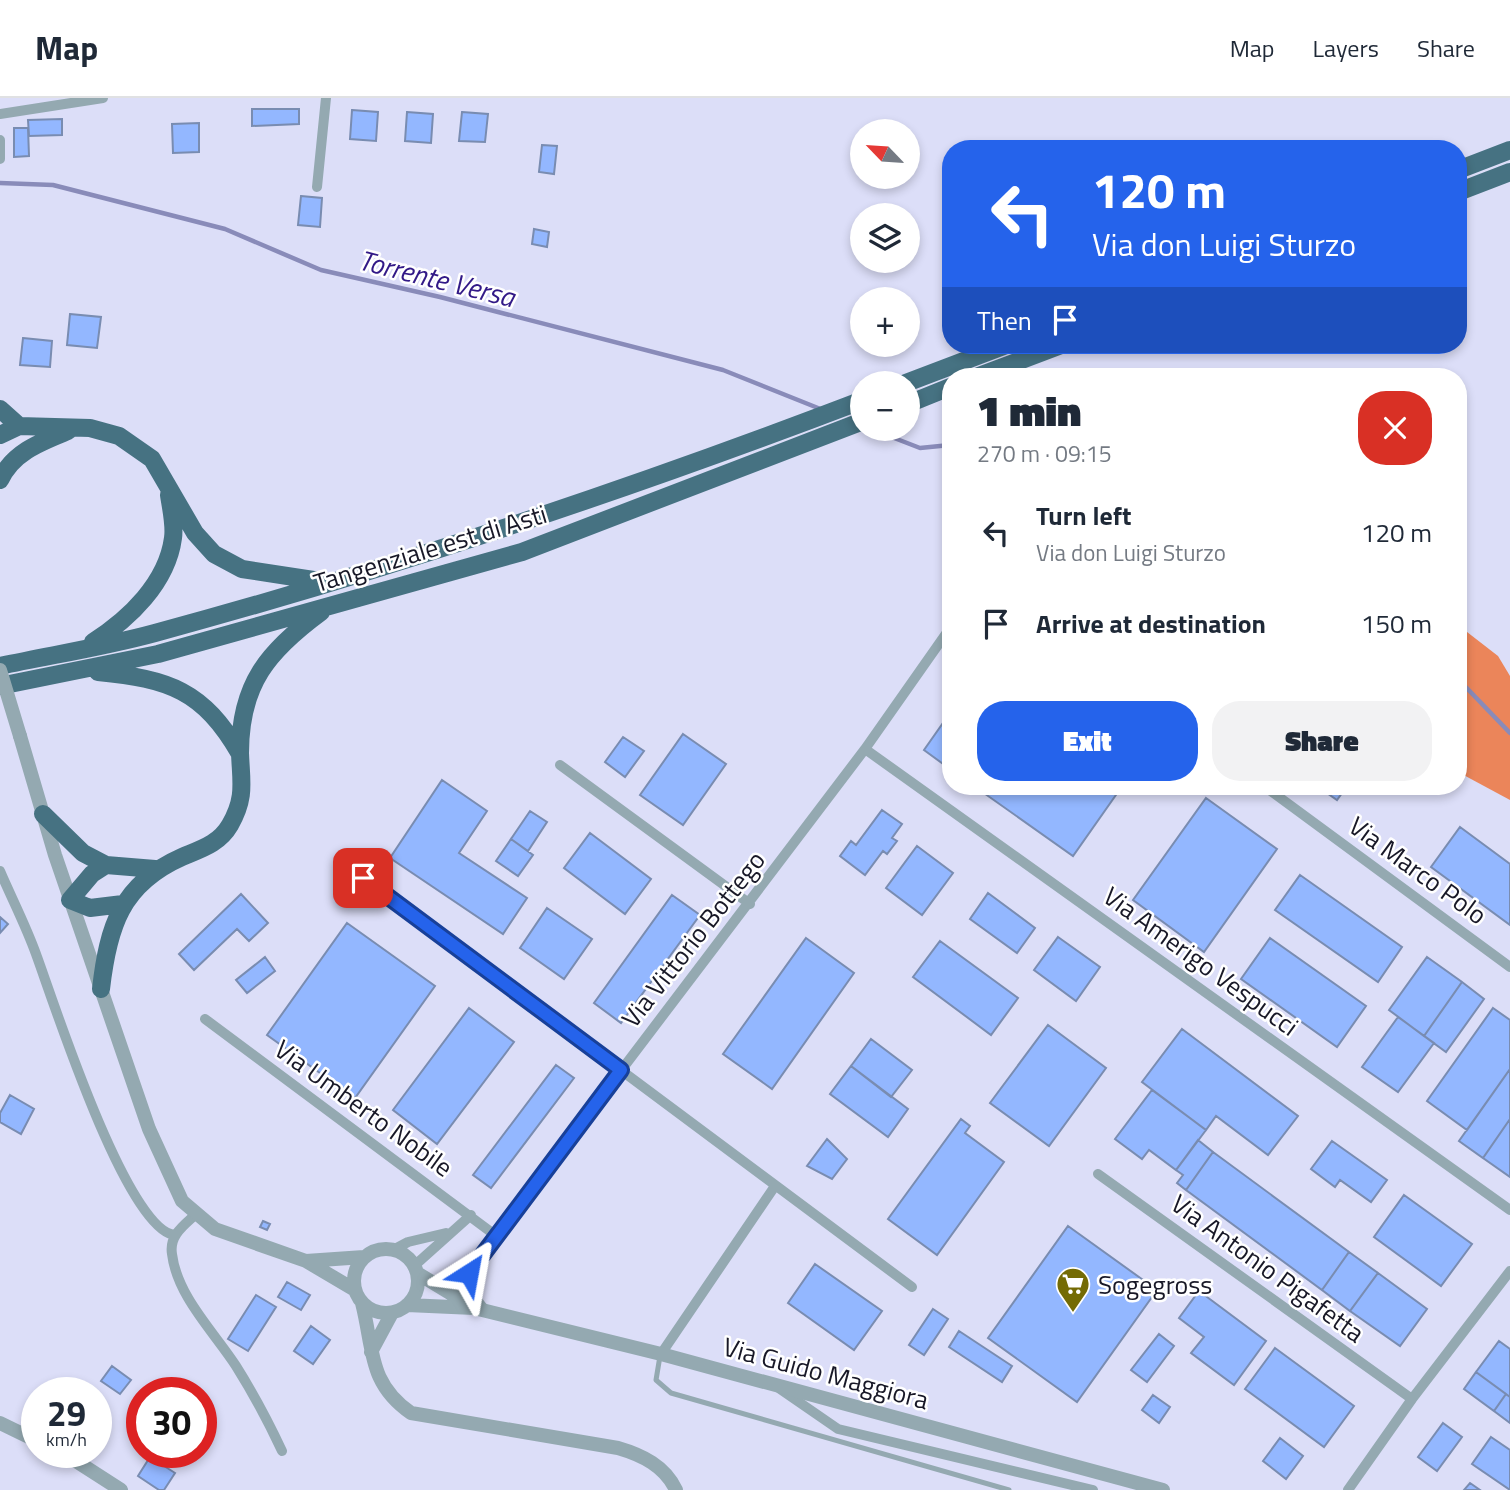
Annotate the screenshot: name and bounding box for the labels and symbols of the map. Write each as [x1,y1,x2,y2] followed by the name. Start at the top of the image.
[850,119,920,189] north arrow
[355,238,521,319] water label: Torrente Versa
[309,494,551,602] street label: Tangenziale est di Asti
[1341,806,1495,934] street label: Via Marco Polo
[612,842,774,1036] street label: Via Vittorio Bottego
[333,848,393,908] pin
[1095,877,1307,1045] street label: Via Amerigo Vespucci
[267,1030,461,1186] street label: Via Umberto Nobile
[1163,1184,1373,1352] street label: Via Antonio Pigafetta
[432,1236,506,1310] position arrow
[1054,1265,1092,1314] supermarket icon: Sogegross
[1098,1265,1212,1304] place label: Sogegross
[719,1327,933,1419] street label: Via Guido Maggiora
[126,1377,217,1468] speed limit sign: 30

